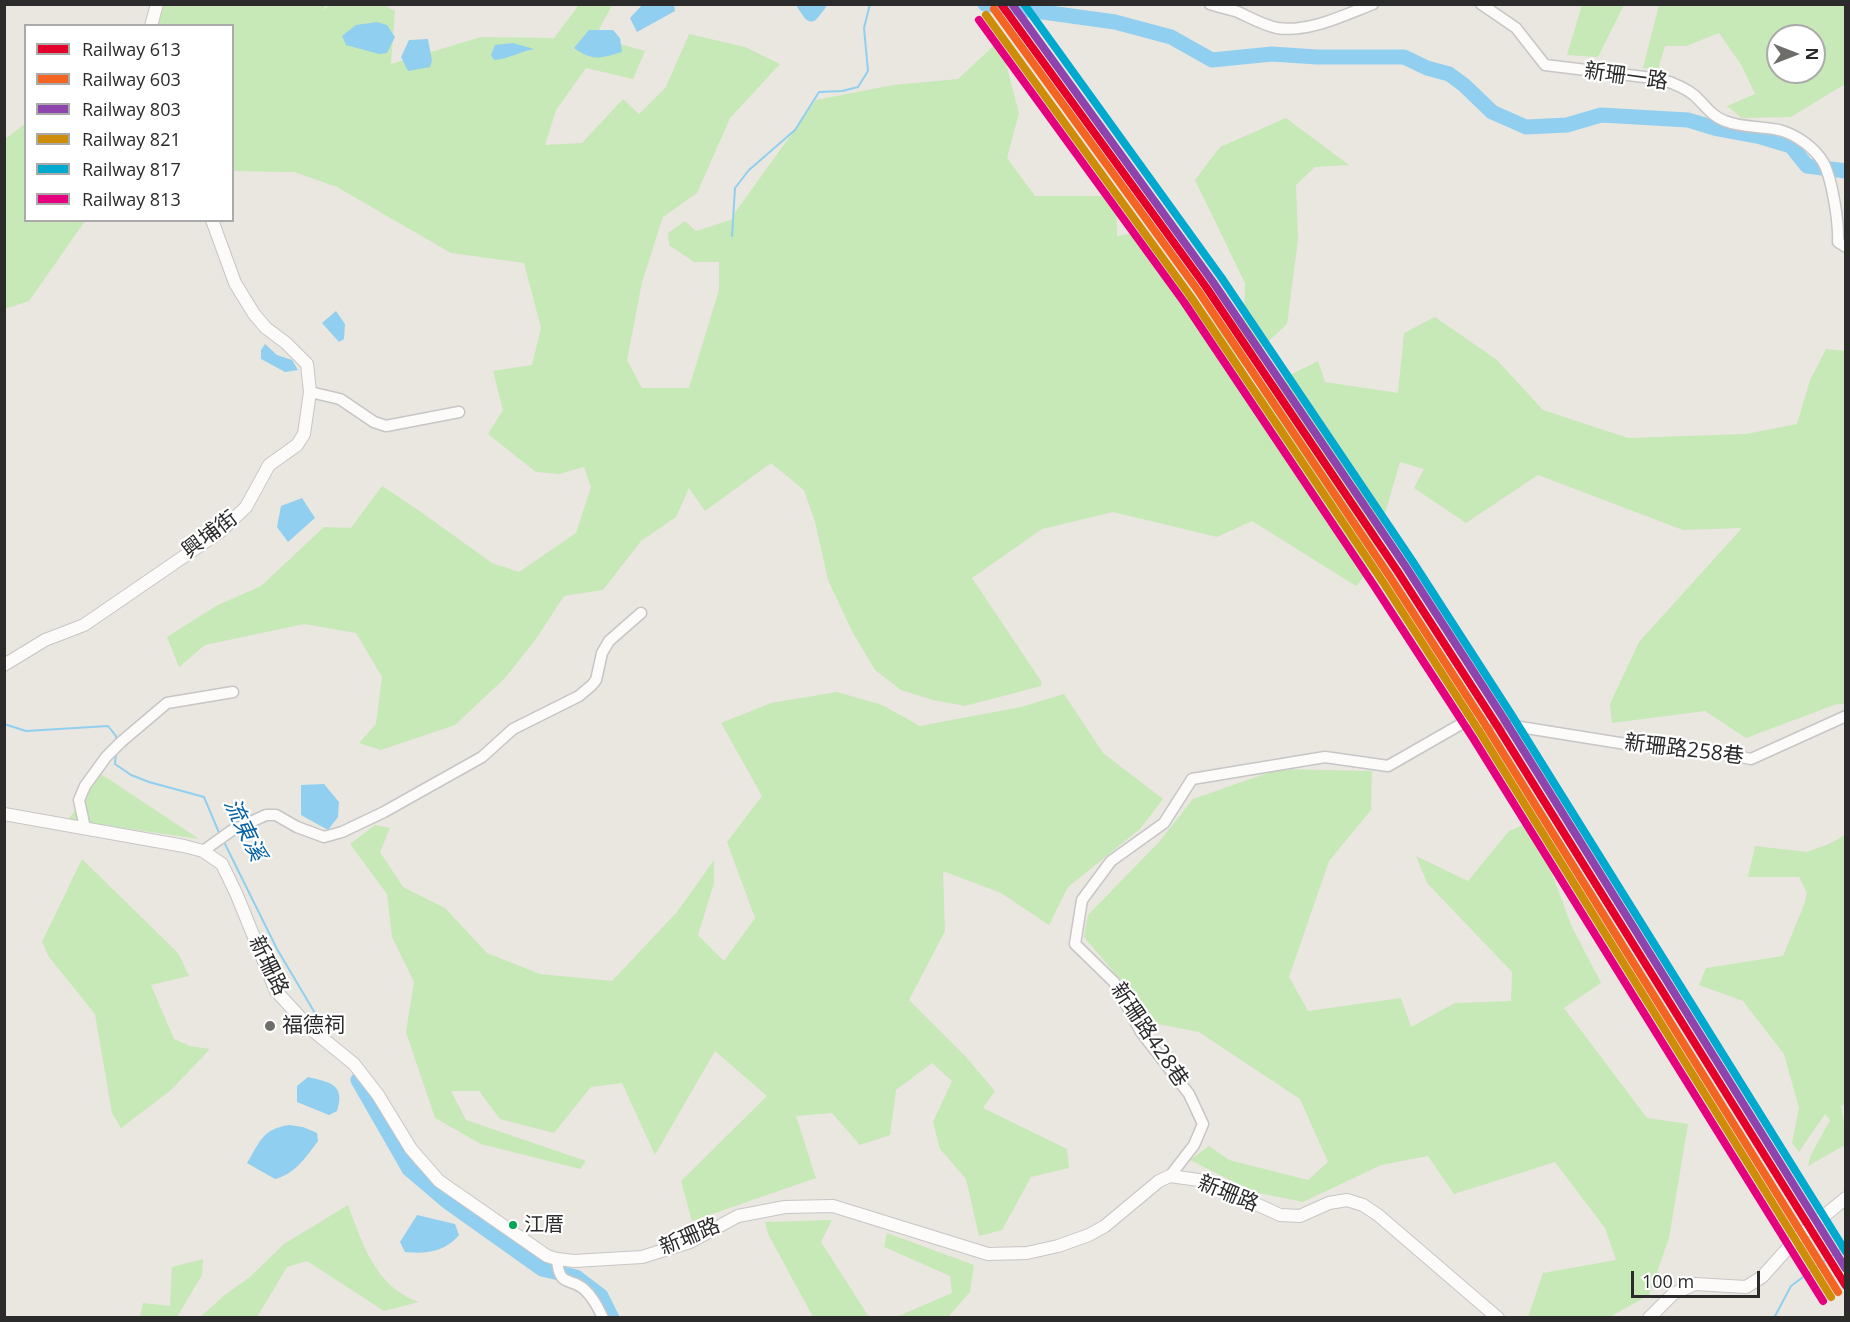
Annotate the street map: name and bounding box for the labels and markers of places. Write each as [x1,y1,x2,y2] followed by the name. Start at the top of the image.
[282,1013,345,1039] place label: 福德祠
[263,1019,277,1033] marker: 福德祠
[524,1213,564,1237] place label: 江厝
[507,1219,519,1231] marker: 江厝

